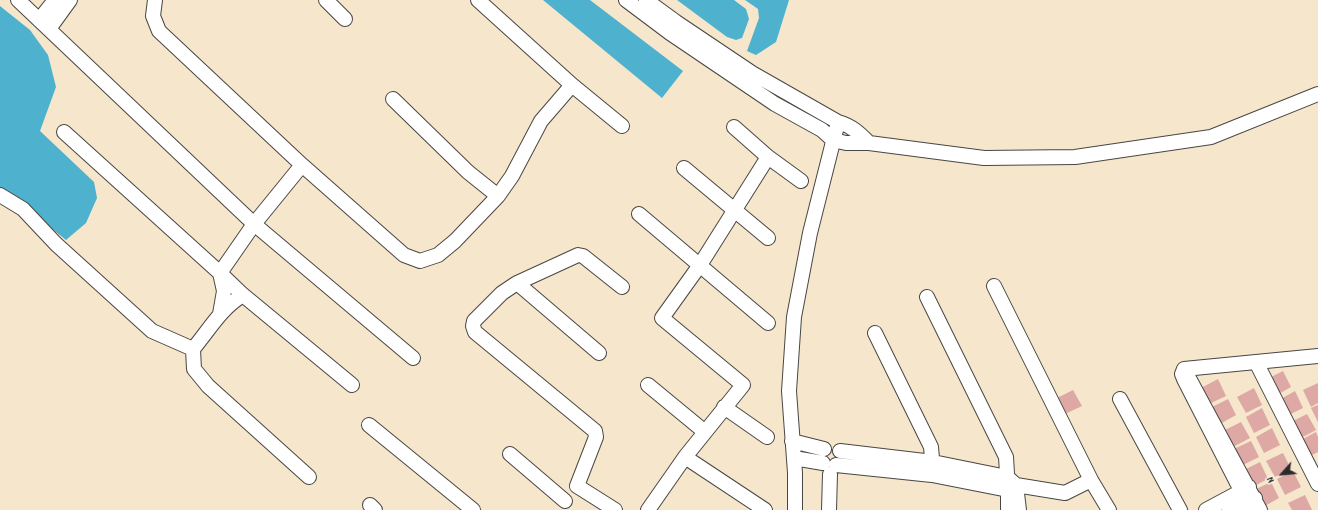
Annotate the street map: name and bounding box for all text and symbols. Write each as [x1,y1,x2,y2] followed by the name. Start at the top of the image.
[1262,454,1302,494] north arrow
[1263,473,1280,486] text: N

